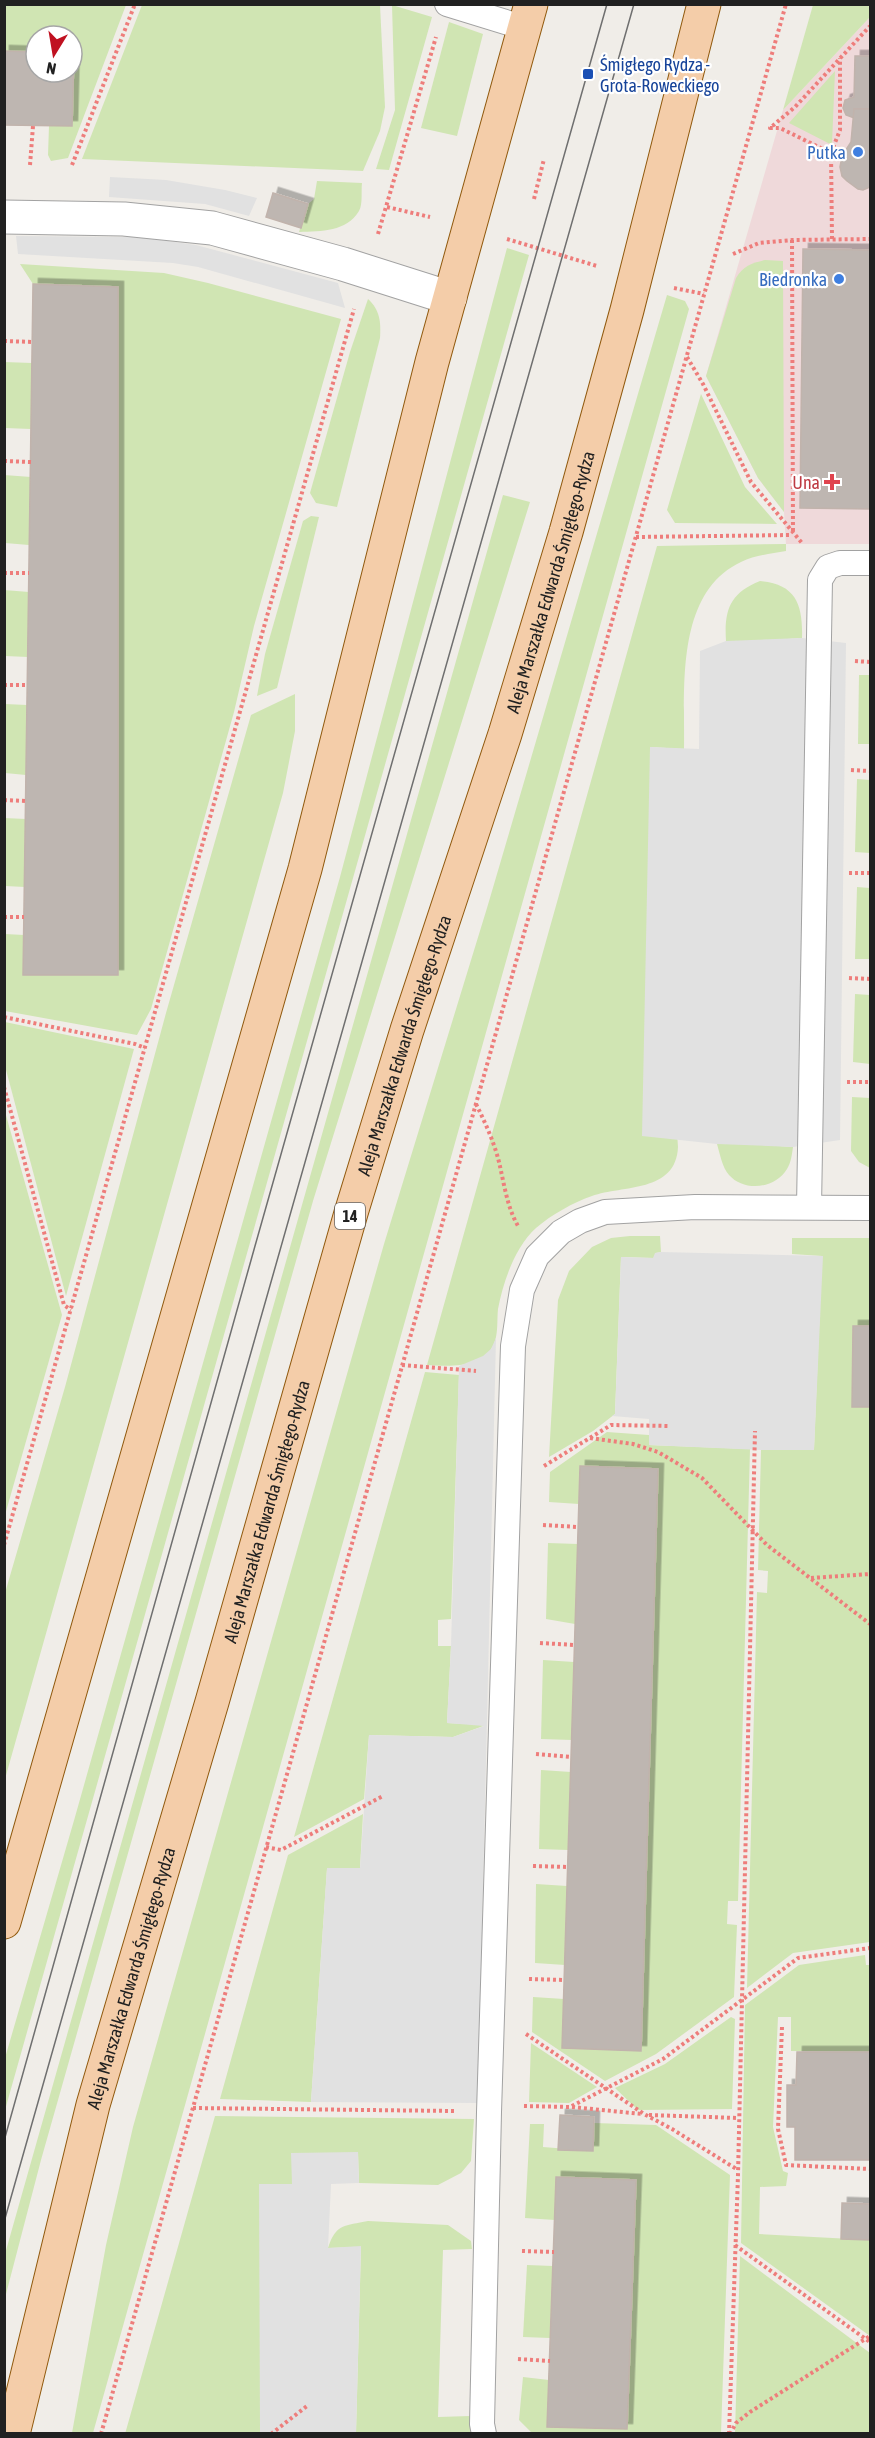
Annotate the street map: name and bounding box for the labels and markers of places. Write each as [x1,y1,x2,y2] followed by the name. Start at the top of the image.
[600,54,719,96] place label: Śmigłego Rydza - Grota-Roweckiego
[581,67,595,81] marker: Śmigłego Rydza - Grota-Roweckiego
[807,142,846,163] place label: Putka
[851,145,865,159] marker: Putka
[759,269,827,290] place label: Biedronka
[832,272,846,286] marker: Biedronka
[792,472,820,493] place label: Una
[825,475,839,489] marker: Una

